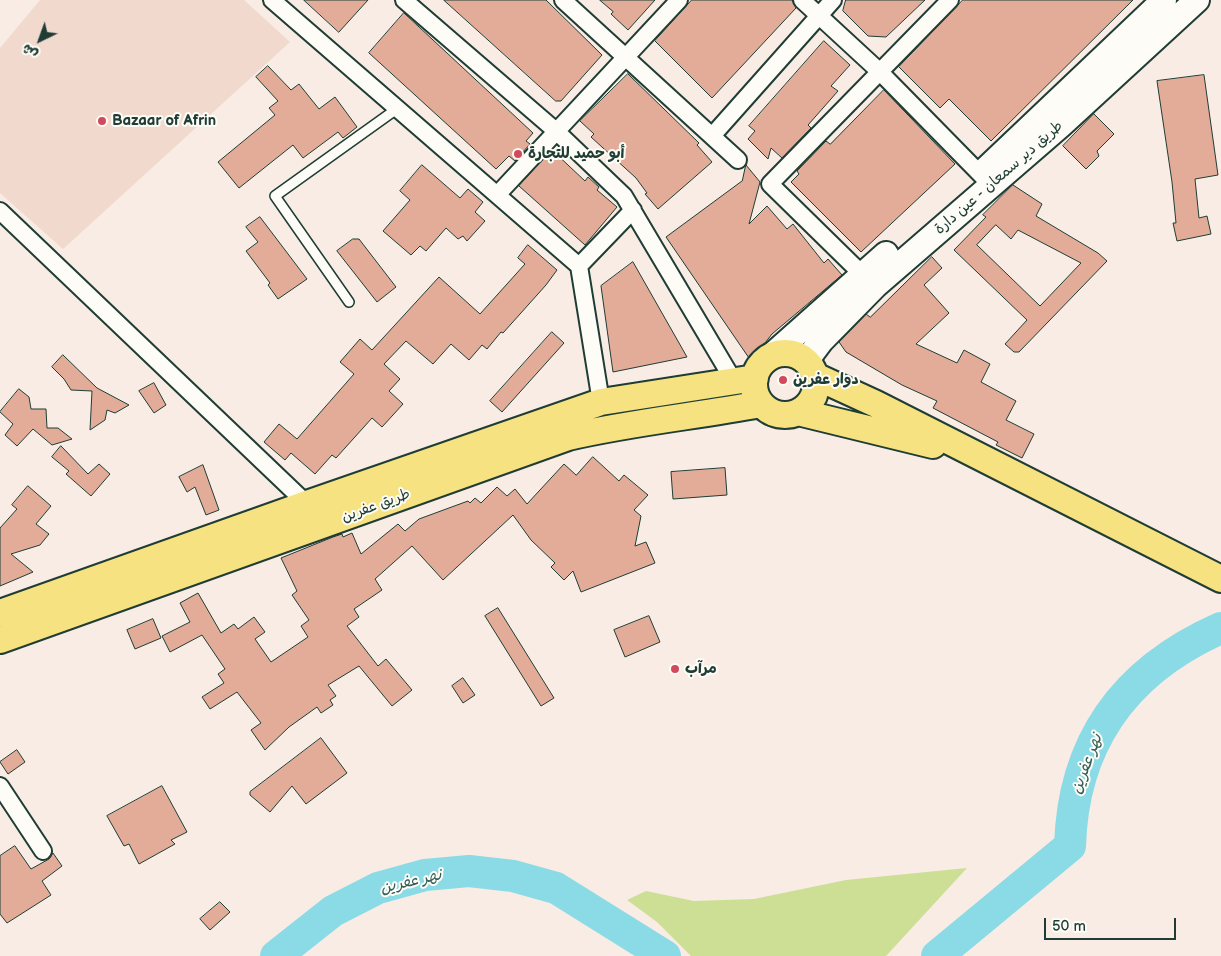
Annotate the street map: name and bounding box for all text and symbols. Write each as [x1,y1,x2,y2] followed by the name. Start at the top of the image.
[15,15,65,65] north arrow
[18,40,41,63] text: ش
[112,112,216,130] place label: Bazaar of Afrin
[96,115,108,127] marker: Bazaar of Afrin
[931,117,1067,239] street label: طريق دير سمعان - عين دارة
[528,145,624,163] place label: أبو حميد للتجارة
[512,148,524,160] marker: أبو حميد للتجارة
[793,371,859,389] place label: دوار عفرين
[777,374,789,386] marker: دوار عفرين
[339,485,413,527] street label: طريق عفرين
[685,660,717,678] place label: مرآب
[669,663,681,675] marker: مرآب
[1067,731,1107,797] water label: نهر عفرين
[378,866,444,898] water label: نهر عفرين
[1046,908,1178,940] scale bar
[1052,917,1086,936] text: 50 m

